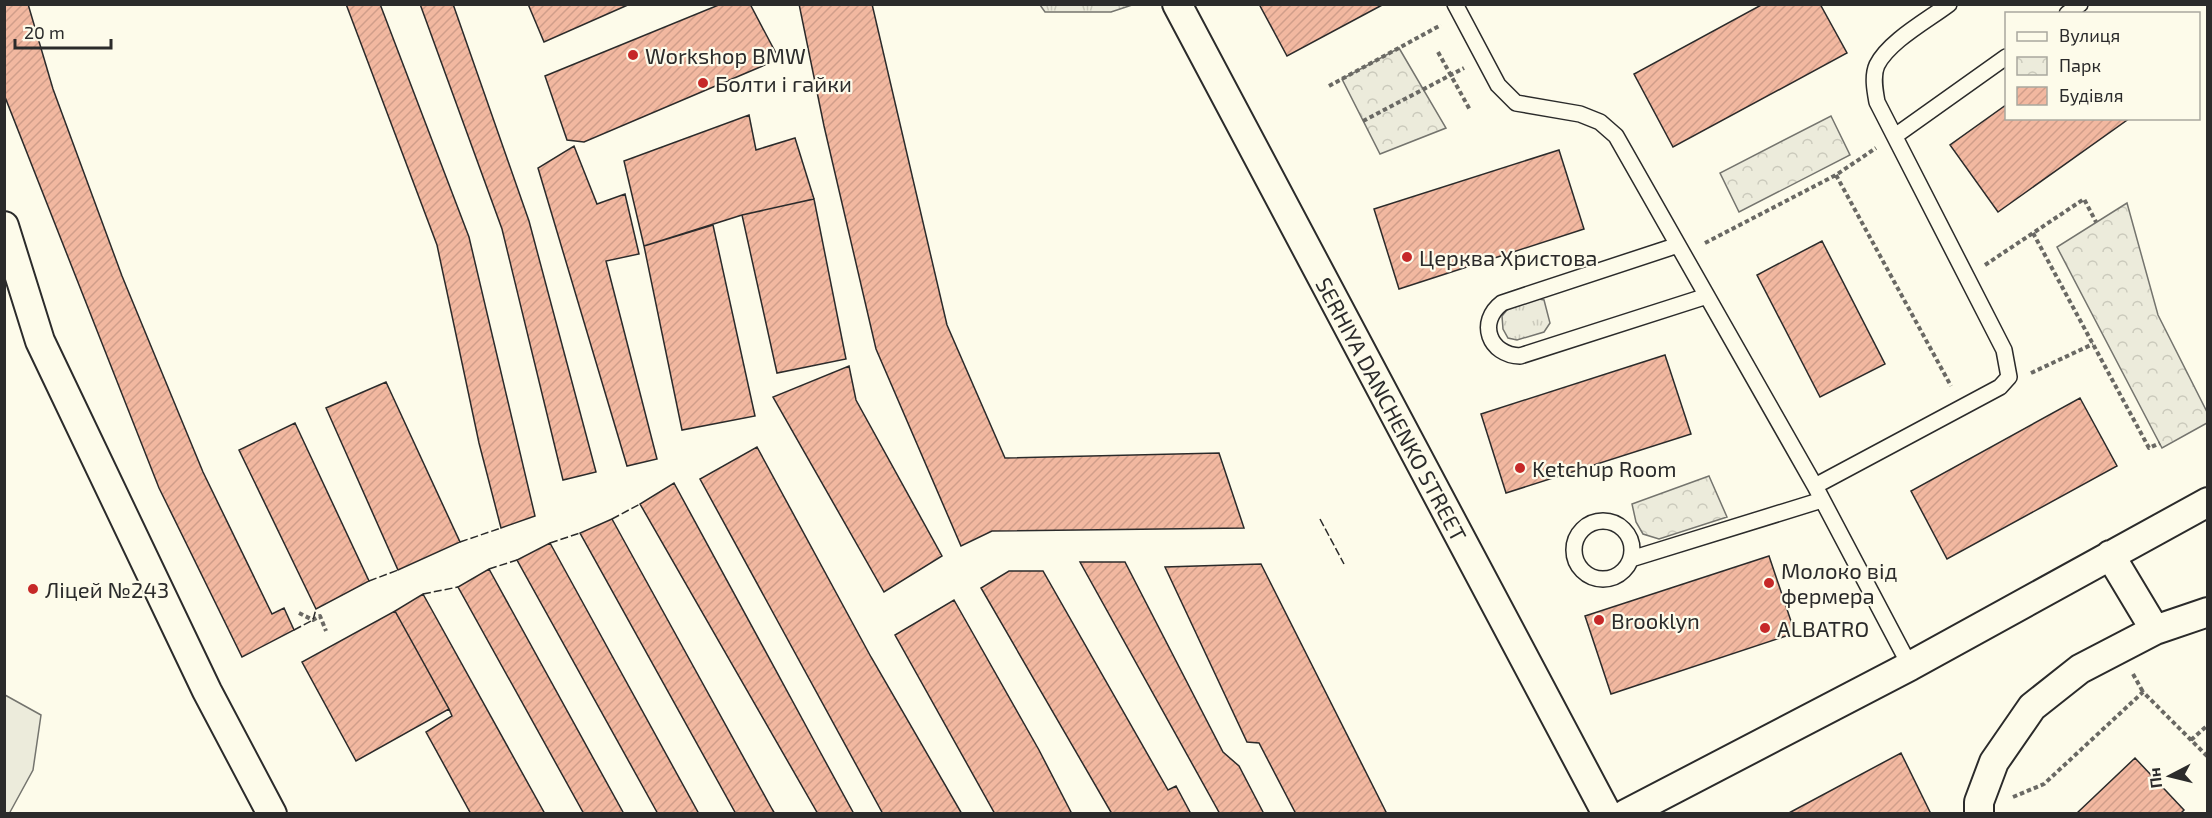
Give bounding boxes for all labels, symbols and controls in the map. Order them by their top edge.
scale bar [15,12,111,50]
legend [2005,12,2200,120]
text: 20 m [24,21,65,43]
text: Вулиця [2059,24,2120,46]
place label: Workshop BMW [645,42,806,68]
marker: Workshop BMW [626,48,640,62]
text: Парк [2059,54,2101,76]
place label: Болти і гайки [715,70,852,96]
marker: Болти і гайки [696,76,710,90]
text: Будівля [2059,84,2123,106]
place label: Церква Христова [1419,244,1598,270]
marker: Церква Христова [1400,250,1414,264]
street label: SERHIYA DANCHENKO STREET [1311,273,1473,546]
place label: Ketchup Room [1532,455,1676,481]
marker: Ketchup Room [1513,461,1527,475]
place label: Молоко від фермера [1781,557,1897,608]
place label: Ліцей №243 [45,576,169,602]
marker: Молоко від фермера [1762,576,1776,590]
marker: Ліцей №243 [26,582,40,596]
place label: Brooklyn [1611,607,1700,633]
marker: Brooklyn [1592,613,1606,627]
place label: ALBATRO [1777,615,1869,641]
marker: ALBATRO [1758,621,1772,635]
north arrow [2140,746,2200,806]
text: Пн [2144,766,2165,789]

